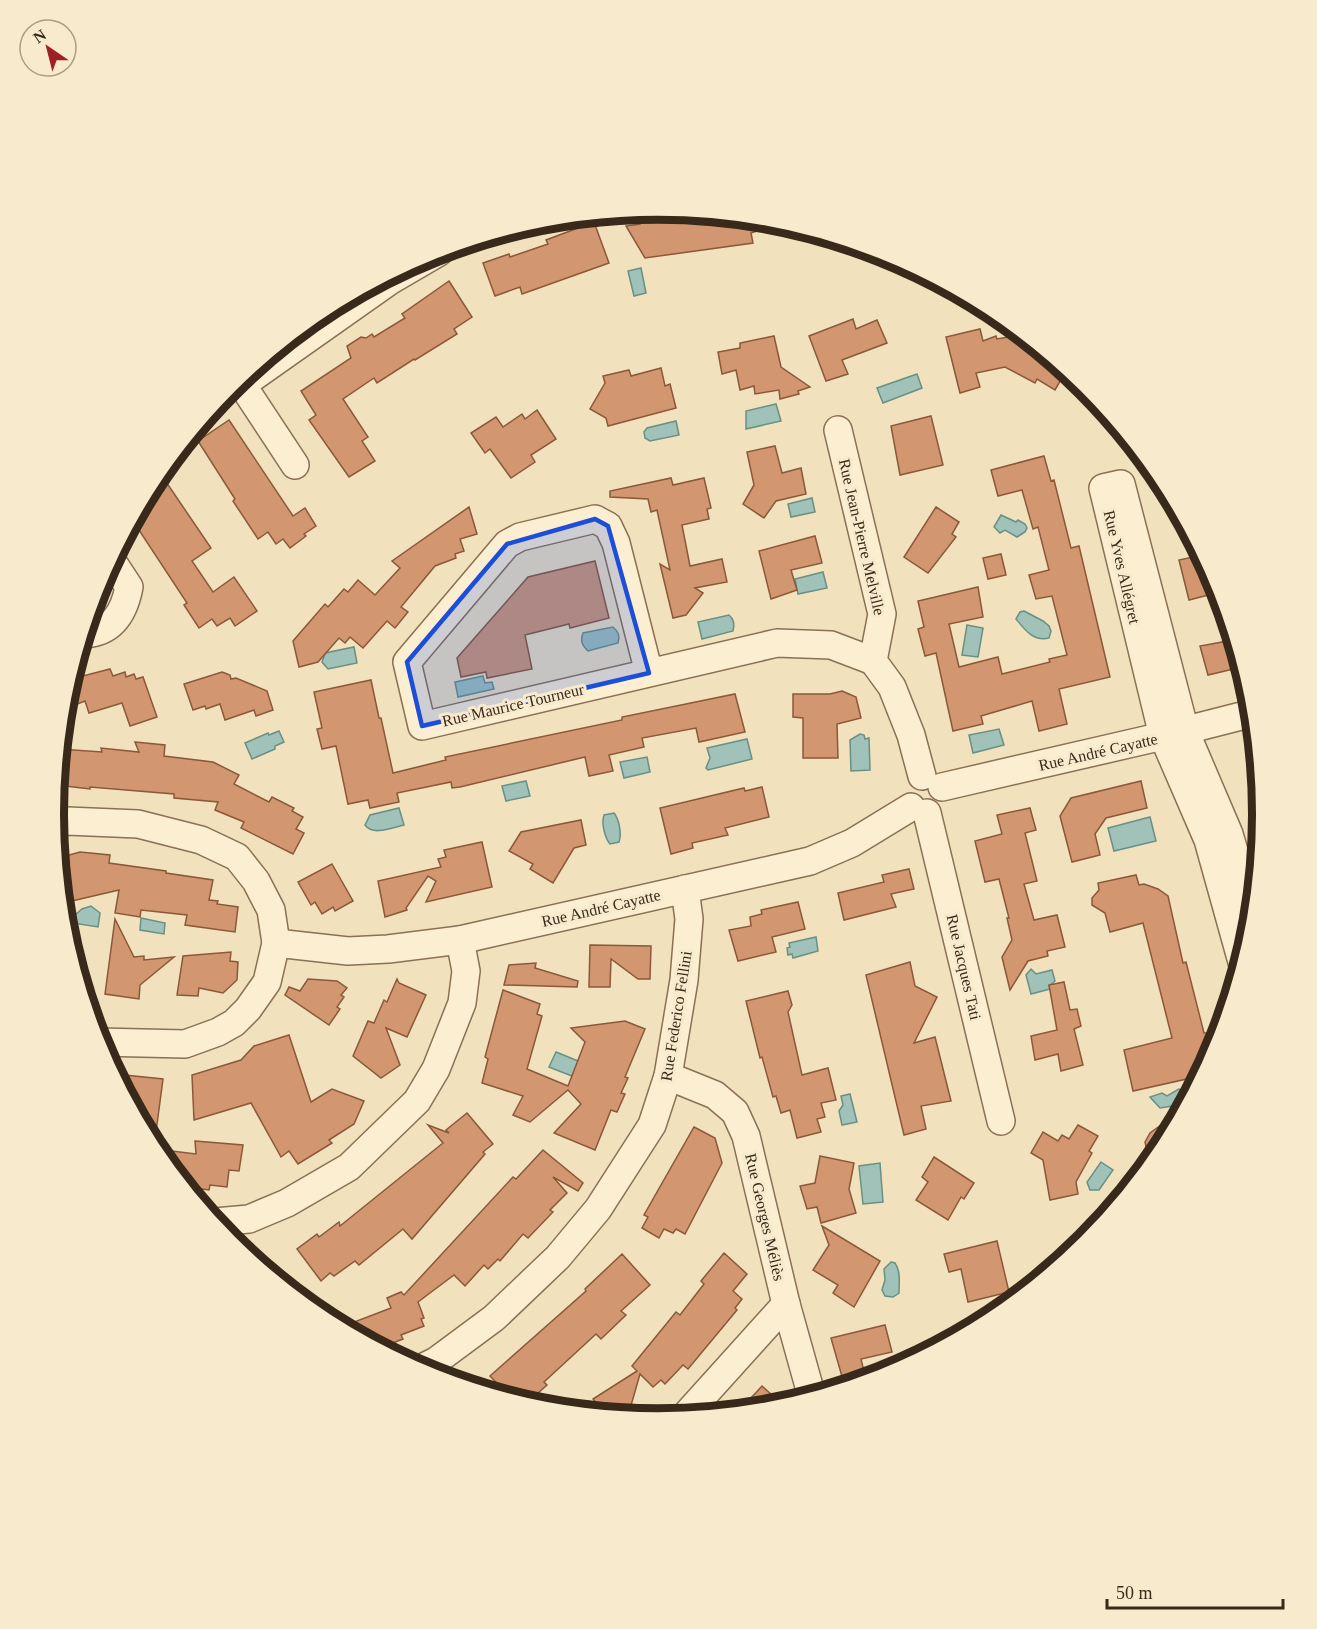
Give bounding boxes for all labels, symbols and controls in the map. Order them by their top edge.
north arrow [18,18,78,78]
text: N [30,26,50,46]
street label: Rue Jean-Pierre Melville [836,457,888,617]
street label: Rue Yves Allégret [1100,509,1143,626]
street label: Rue Maurice Tourneur [440,680,586,730]
street label: Rue André Cayatte [1037,730,1159,775]
street label: Rue André Cayatte [540,886,662,931]
street label: Rue Jacques Tati [943,913,985,1022]
street label: Rue Federico Fellini [657,949,695,1082]
street label: Rue Georges Méliès [741,1152,788,1283]
scale bar [1107,1572,1282,1610]
text: 50 m [1116,1583,1153,1603]

